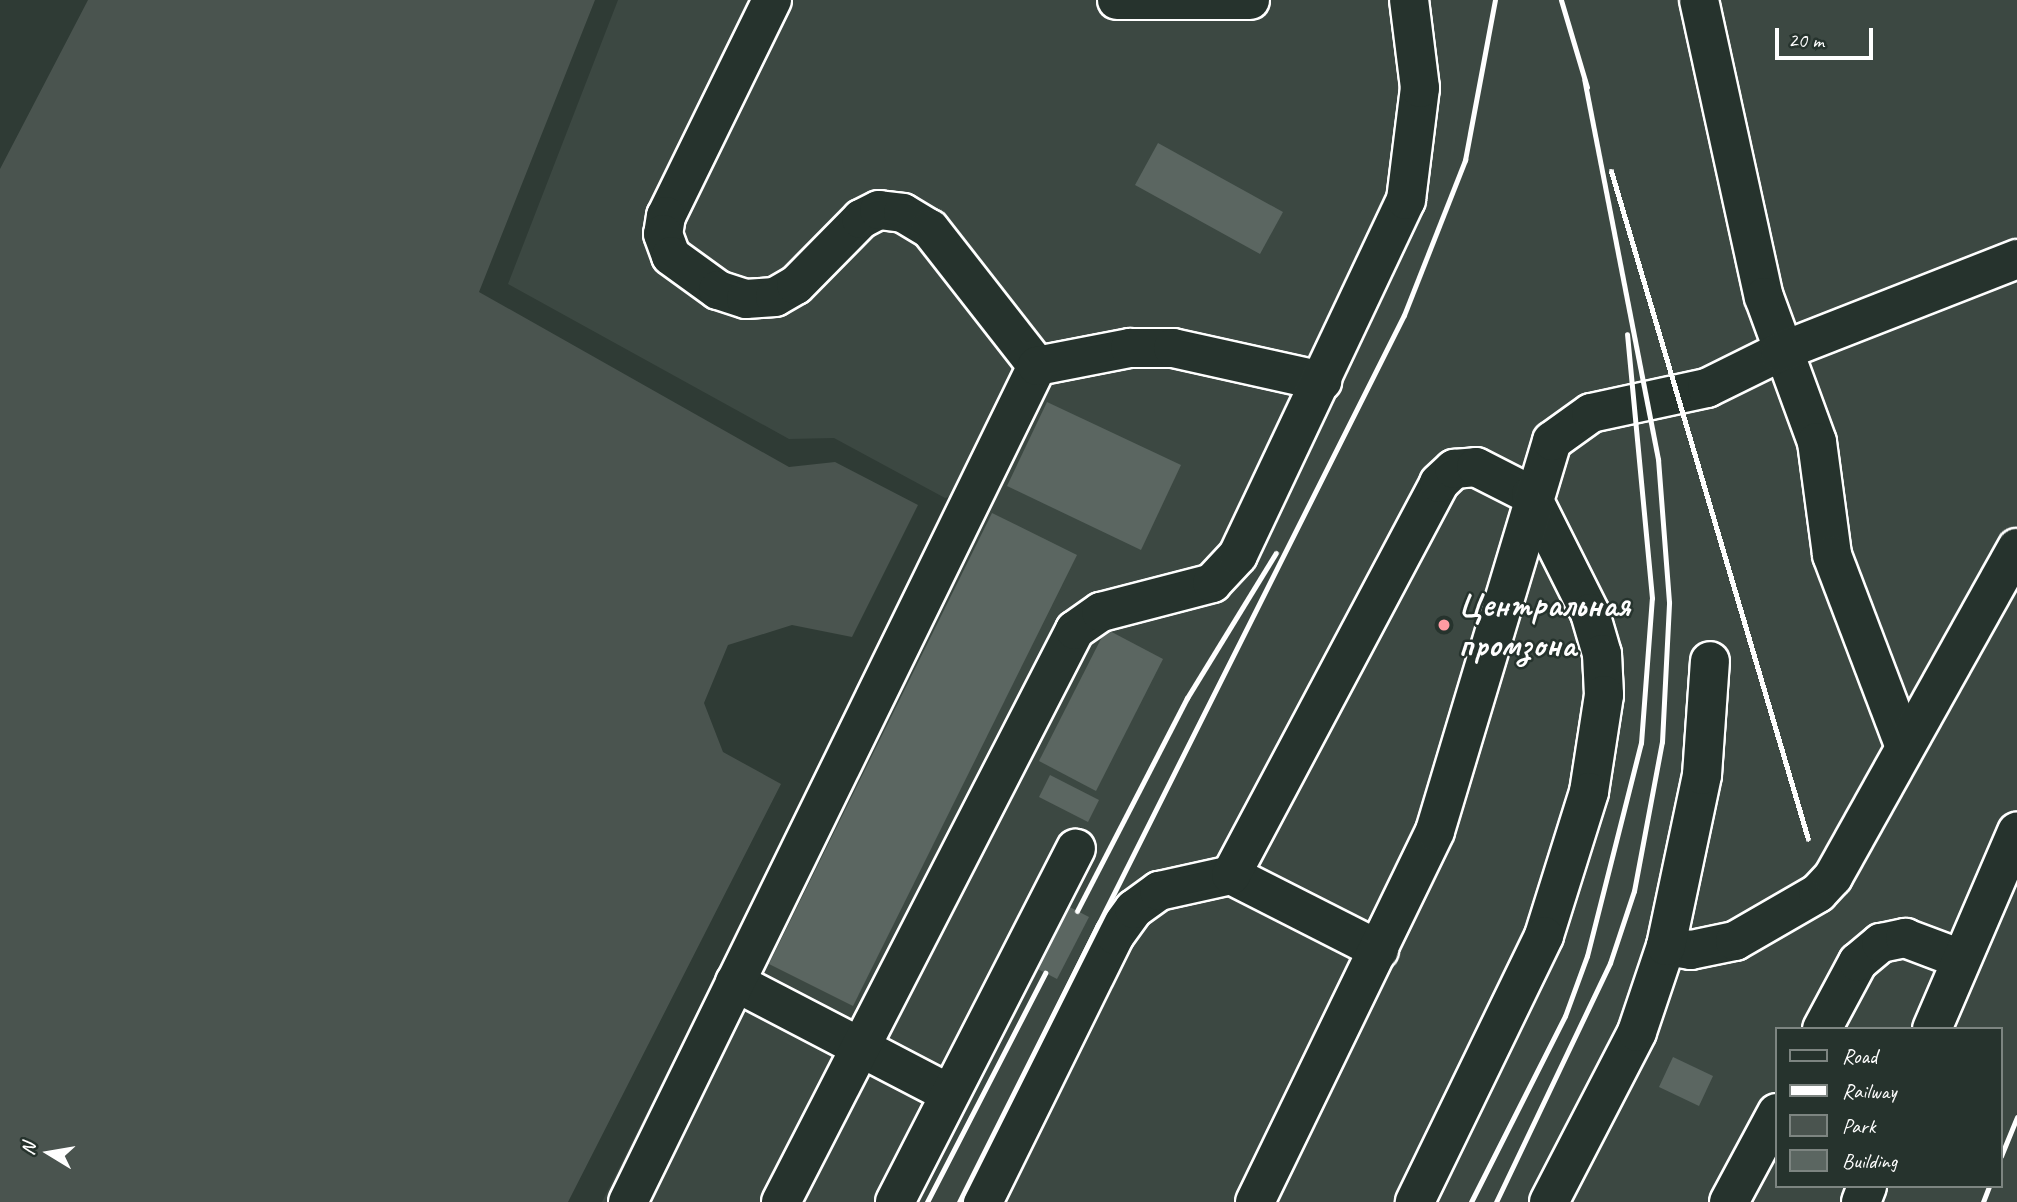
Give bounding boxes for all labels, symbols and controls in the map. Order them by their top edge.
scale bar [1779,14,1877,58]
text: 20 m [1788,27,1824,53]
place label: Центральная промзона [1458,584,1630,666]
marker: Центральная промзона [1436,617,1452,633]
legend [1776,1027,2003,1188]
text: Road [1842,1043,1877,1069]
text: Railway [1842,1078,1896,1104]
text: Park [1842,1113,1875,1139]
north arrow [14,1118,84,1188]
text: N [15,1141,41,1157]
text: Building [1842,1148,1897,1174]

